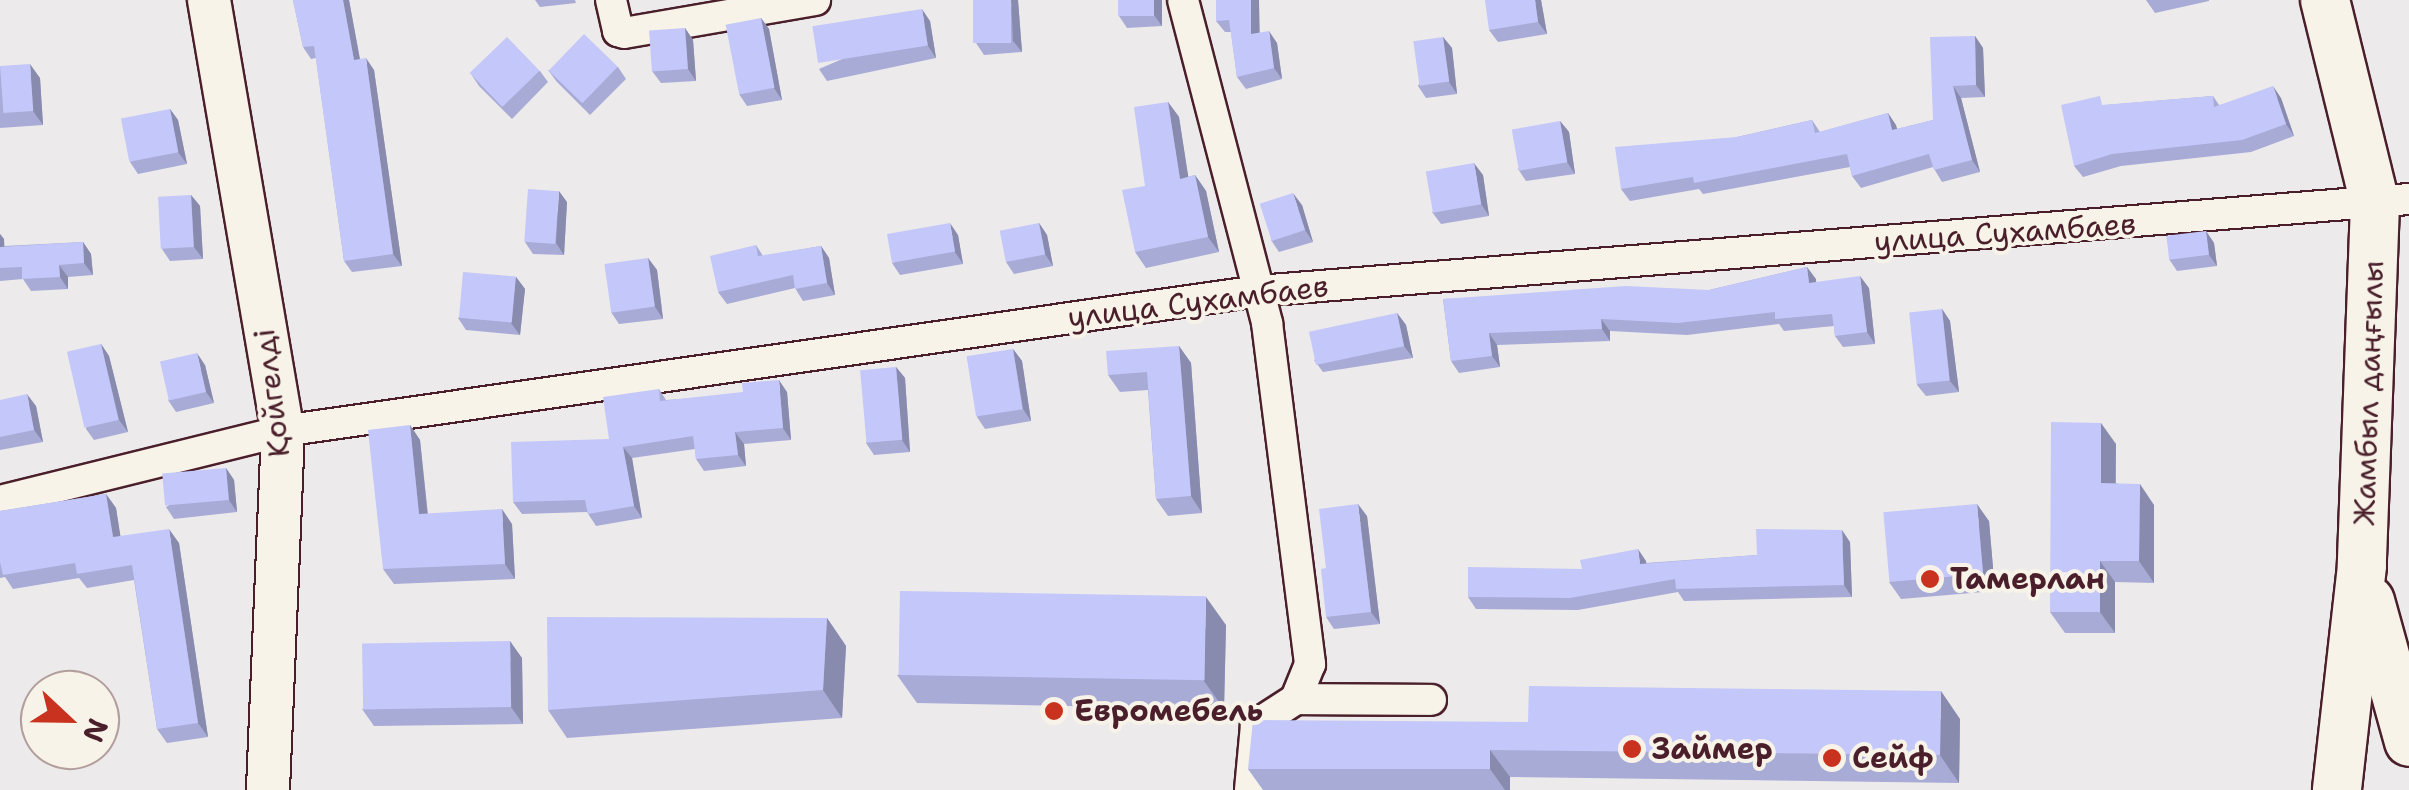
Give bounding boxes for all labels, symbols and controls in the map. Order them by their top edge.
street label: улица Сухамбаев [1873,206,2137,260]
street label: Жамбыл даңғылы [2346,260,2392,526]
street label: улица Сухамбаев [1066,268,1330,336]
street label: Қойгелді [246,327,298,459]
place label: Тамерлан [1950,561,2105,597]
marker: Тамерлан [1919,568,1941,590]
north arrow [20,670,120,770]
place label: Евромебель [1074,693,1263,729]
marker: Евромебель [1043,700,1065,722]
text: N [74,713,118,748]
place label: Займер [1652,731,1773,767]
marker: Займер [1621,738,1643,760]
place label: Сейф [1852,740,1933,776]
marker: Сейф [1821,747,1843,769]

